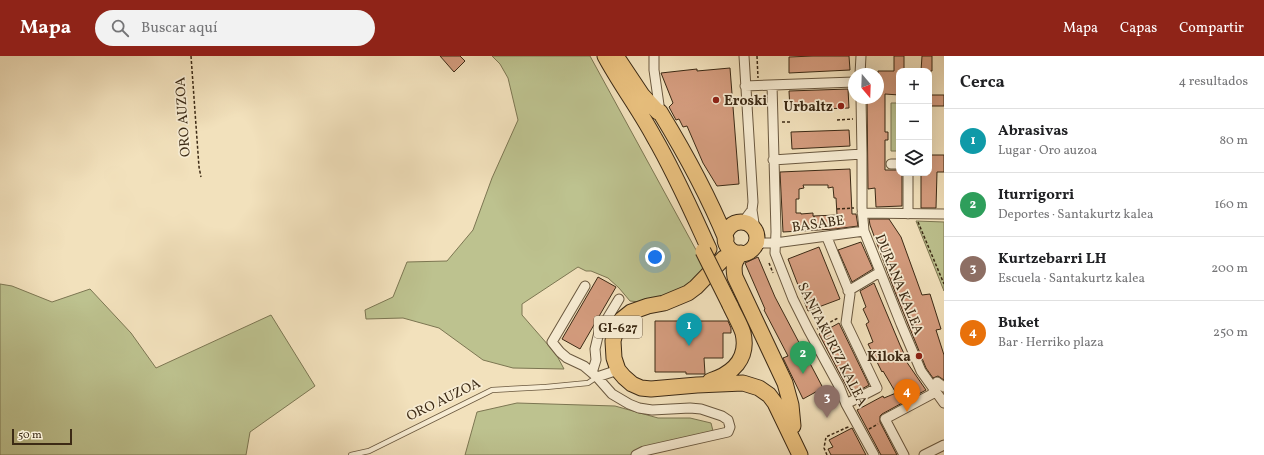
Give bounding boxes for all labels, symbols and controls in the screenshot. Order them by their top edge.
search box [95,10,375,46]
text: Mapa [20,15,71,41]
icon: search [109,17,131,39]
text: Buscar aquí [141,18,217,39]
text: Mapa [1063,19,1098,38]
text: Capas [1120,19,1157,38]
text: Compartir [1179,19,1244,38]
north arrow [848,68,884,104]
map controls [896,68,932,176]
button: + [896,68,932,104]
text: Cerca [960,71,1005,94]
text: 4 resultados [1178,73,1248,91]
street label: ORO AUZOA [171,76,196,158]
place label: Eroski [724,92,767,111]
marker: Eroski [711,95,721,105]
place label: Urbaltz [784,98,833,117]
marker: Urbaltz [836,101,846,111]
button: − [896,104,932,140]
text: Abrasivas [998,121,1068,142]
text: 1 [970,132,976,150]
text: 80 m [1219,132,1248,150]
button: layers [896,140,932,176]
text: Lugar · Oro auzoa [998,142,1097,160]
text: Iturrigorri [998,185,1074,206]
text: 2 [970,196,976,214]
text: 160 m [1214,196,1248,214]
text: Deportes · Santakurtz kalea [998,206,1153,224]
street label: BASABE [791,211,846,238]
street label: DURANA KALEA [870,231,928,338]
your location [645,247,665,267]
text: Kurtzebarri LH [998,249,1107,270]
text: 3 [970,260,976,278]
text: 200 m [1211,260,1248,278]
text: Escuela · Santakurtz kalea [998,270,1145,288]
street label: SANTAKURTZ KALEA [792,279,871,410]
pin: 1 [676,313,702,346]
text: Buket [998,313,1039,334]
road number: GI-627 [594,316,642,338]
text: 4 [969,324,977,342]
text: 250 m [1213,324,1248,342]
text: Bar · Herriko plaza [998,334,1104,352]
pin: 2 [790,341,816,374]
place label: Kiloka [867,348,911,367]
marker: Kiloka [914,351,924,361]
street label: ORO AUZOA [403,374,484,426]
pin: 4 [894,379,920,412]
pin: 3 [814,385,840,418]
scale bar [12,427,72,446]
text: 50 m [18,428,42,443]

